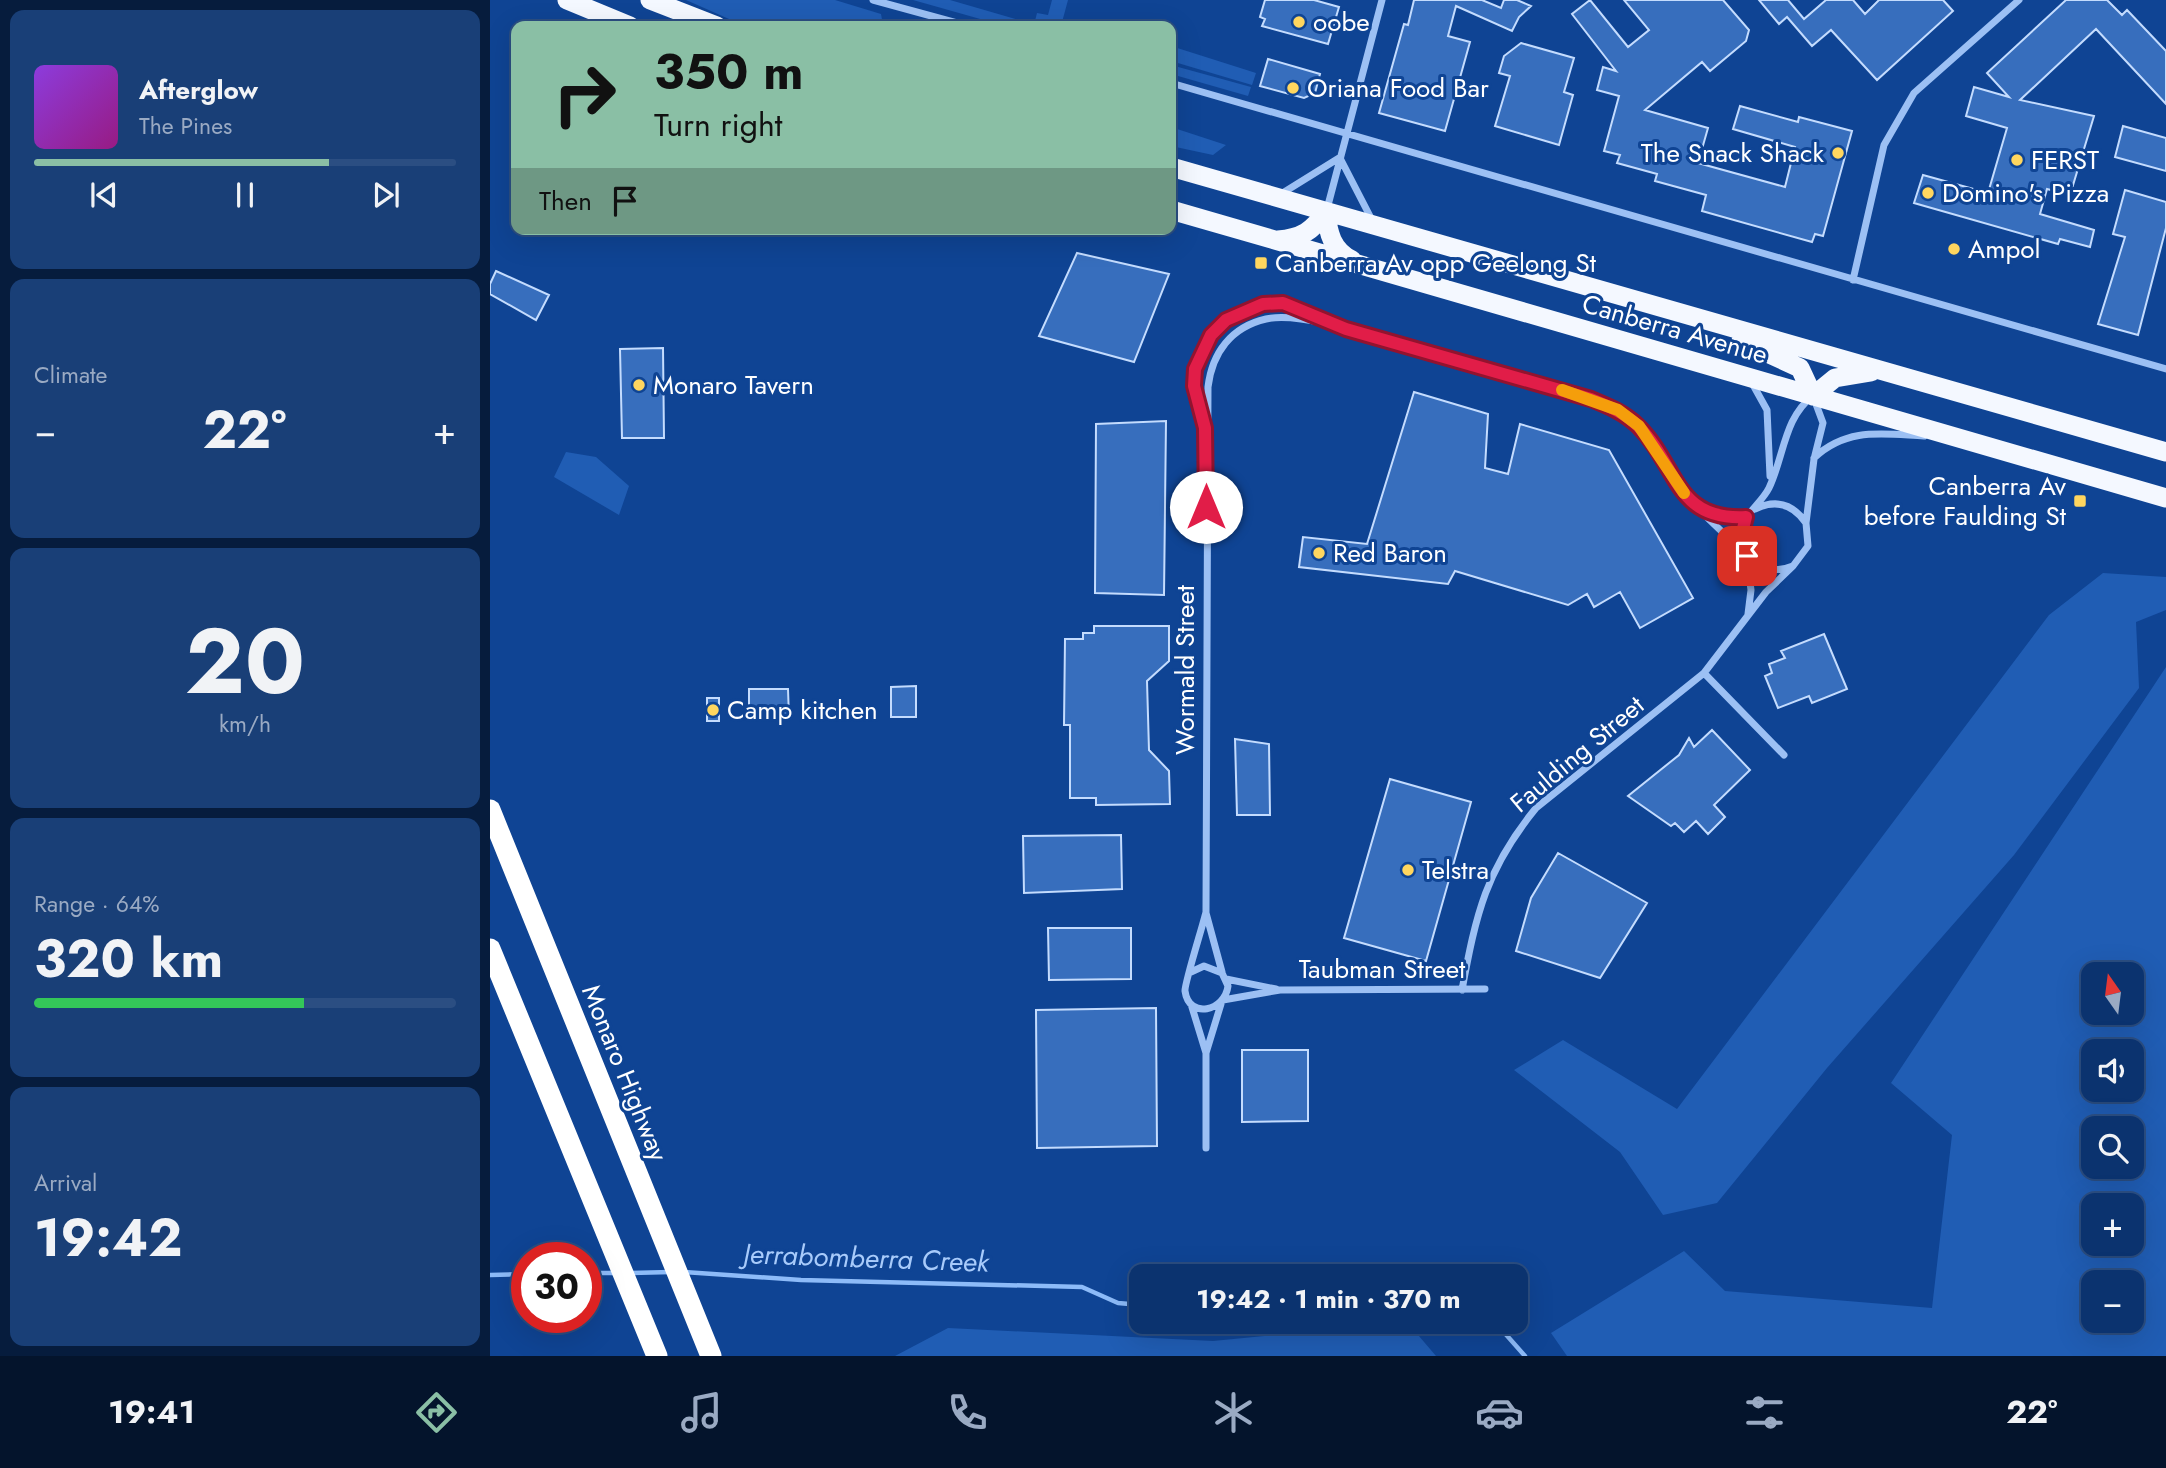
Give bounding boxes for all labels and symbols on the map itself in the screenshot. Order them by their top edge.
place label: oobe [1313,3,1370,41]
marker: oobe [1291,14,1307,30]
place label: Oriana Food Bar [1307,69,1489,107]
marker: Oriana Food Bar [1285,80,1301,96]
place label: The Snack Shack [1641,134,1825,172]
place label: FERST [2031,141,2099,179]
marker: The Snack Shack [1830,145,1846,161]
marker: FERST [2009,152,2025,168]
place label: Domino's Pizza [1942,174,2109,212]
marker: Domino's Pizza [1920,185,1936,201]
place label: Ampol [1968,230,2040,268]
marker: Ampol [1946,241,1962,257]
place label: Canberra Av opp Geelong St [1275,244,1597,282]
marker: Canberra Av opp Geelong St [1253,255,1269,271]
street label: Canberra Avenue [1578,284,1772,374]
place label: Monaro Tavern [653,366,814,404]
marker: Monaro Tavern [631,377,647,393]
place label: Canberra Av before Faulding St [1864,467,2067,535]
position arrow [1169,470,1243,544]
marker: Canberra Av before Faulding St [2072,493,2088,509]
pin [1717,526,1777,586]
place label: Red Baron [1333,534,1447,572]
marker: Red Baron [1311,545,1327,561]
street label: Wormald Street [1166,584,1204,755]
street label: Faulding Street [1502,686,1653,821]
place label: Camp kitchen [727,691,878,729]
marker: Camp kitchen [705,702,721,718]
place label: Telstra [1422,851,1489,889]
marker: Telstra [1400,862,1416,878]
street label: Taubman Street [1299,950,1466,988]
north arrow [2081,962,2144,1026]
street label: Monaro Highway [572,979,678,1167]
water label: Jerrabomberra Creek [738,1233,991,1283]
speed limit sign: 30 [511,1242,602,1333]

